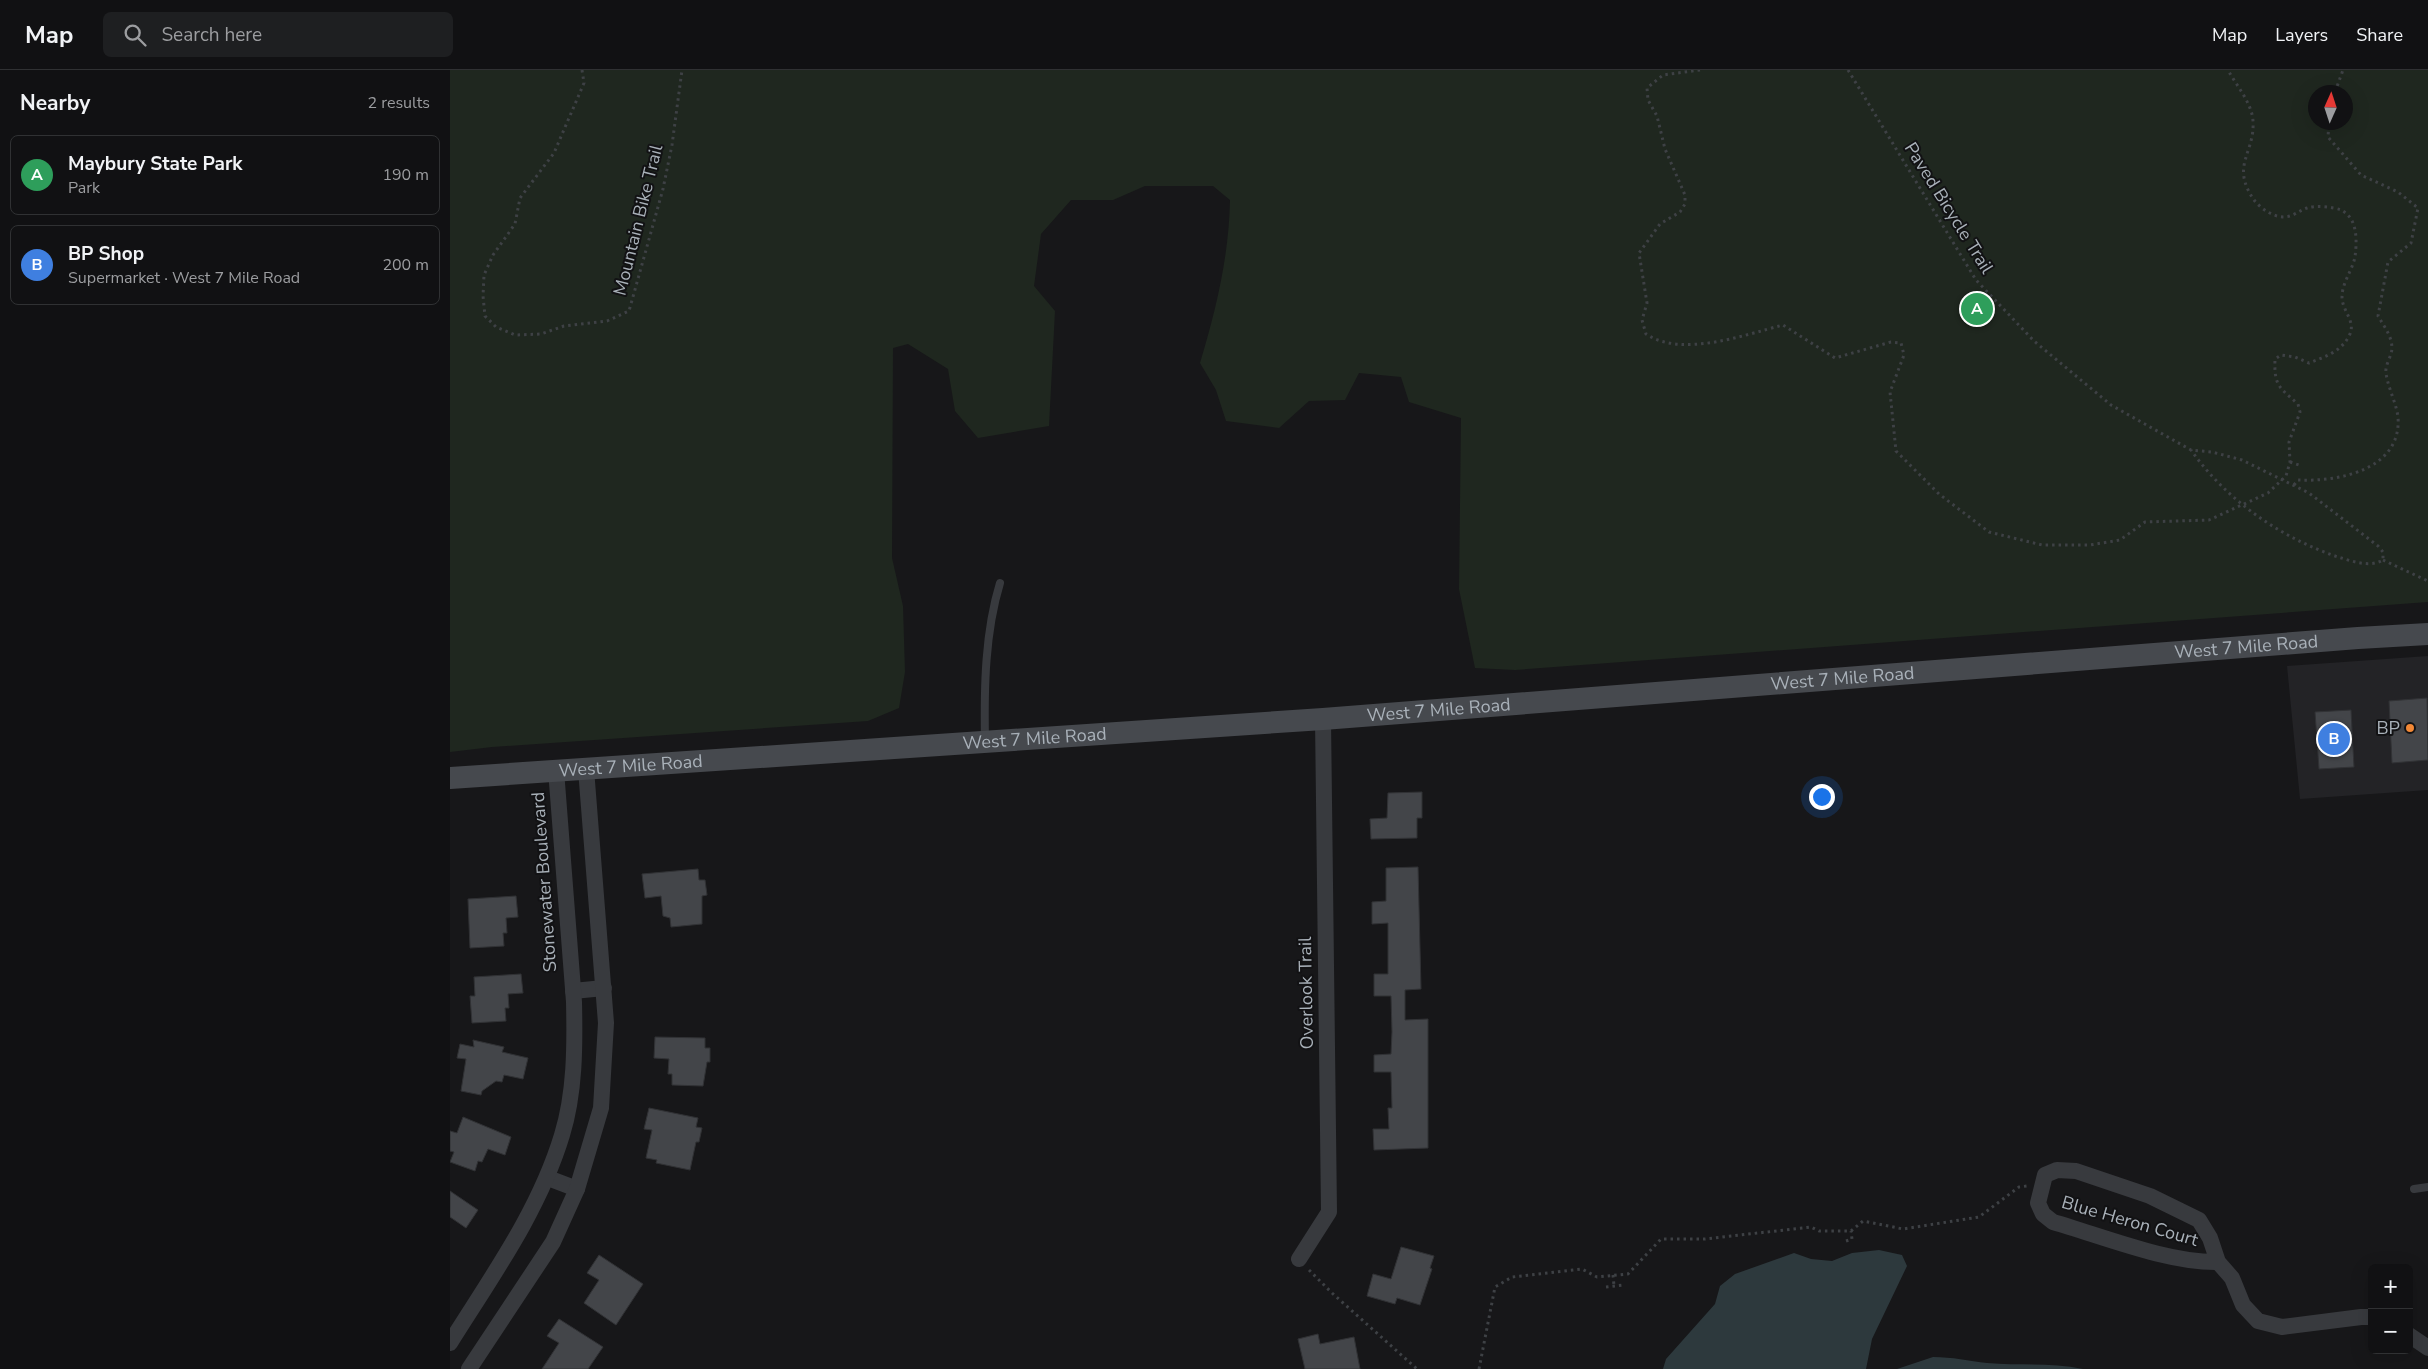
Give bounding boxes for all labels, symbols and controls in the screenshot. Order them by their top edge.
search box [103,12,453,57]
text: Map [25,19,73,51]
icon: search [121,21,149,49]
text: Search here [161,22,262,48]
text: Map [2212,23,2247,47]
text: Layers [2275,23,2328,47]
text: Share [2356,23,2403,47]
north arrow [2308,85,2353,130]
text: Nearby [20,89,90,117]
text: 2 results [368,92,430,114]
street label: Paved Bicycle Trail [1899,138,1999,279]
street label: Mountain Bike Trail [608,141,669,298]
text: Maybury State Park [68,151,243,177]
text: A [31,164,43,186]
text: 190 m [382,164,429,186]
text: Park [68,177,100,199]
text: BP Shop [68,241,144,267]
text: B [31,254,43,276]
text: 200 m [382,254,429,276]
text: Supermarket · West 7 Mile Road [68,267,300,289]
pin: A [1961,290,1993,328]
street label: West 7 Mile Road [2173,629,2319,664]
street label: West 7 Mile Road [1770,661,1915,696]
street label: West 7 Mile Road [1366,692,1512,728]
place label: BP [2376,716,2400,740]
pin: B [2318,720,2350,758]
street label: West 7 Mile Road [962,722,1107,755]
marker: BP [2404,722,2416,734]
street label: West 7 Mile Road [558,749,703,783]
your location [1809,784,1835,810]
street label: Stonewater Boulevard [526,791,562,973]
street label: Overlook Trail [1293,936,1319,1050]
street label: Blue Heron Court [2059,1190,2202,1252]
map controls [2368,1264,2413,1354]
button: + [2368,1264,2413,1309]
button: − [2368,1309,2413,1354]

